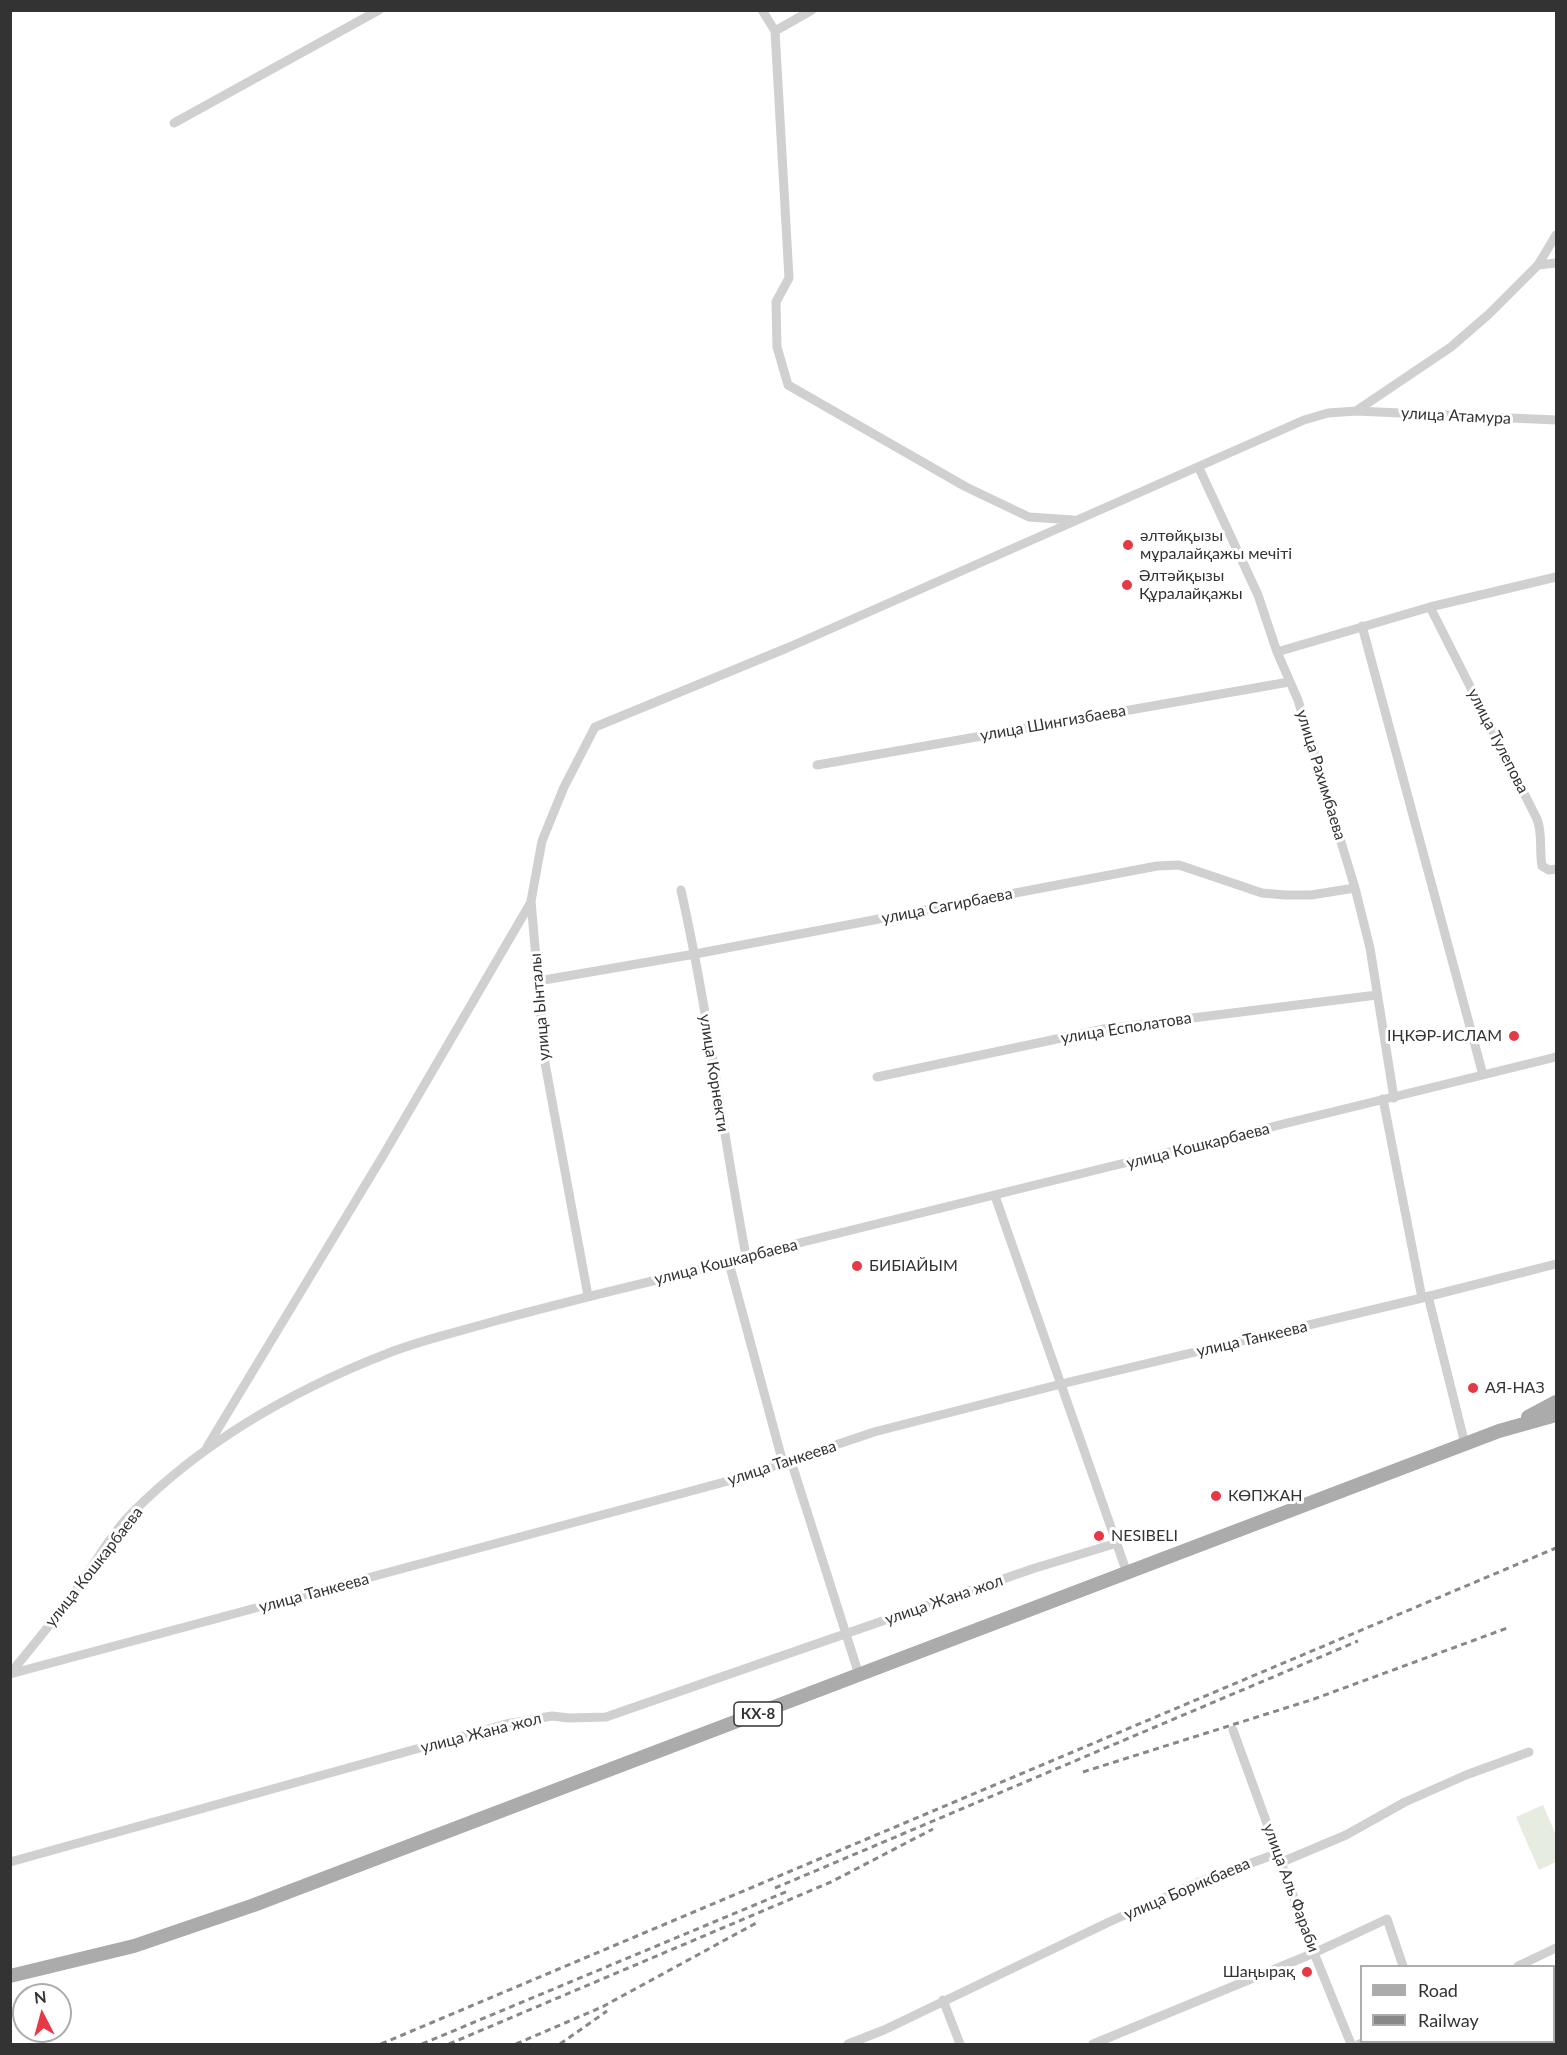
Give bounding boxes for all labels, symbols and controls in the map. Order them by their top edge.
street label: улица Атамура [1401,404,1511,428]
place label: әлтөйқызы мұралайқажы мечіті [1140,526,1292,564]
marker: әлтөйқызы мұралайқажы мечіті [1121,538,1135,552]
place label: Әлтәйқызы Құралайқажы [1139,566,1243,604]
marker: Әлтәйқызы Құралайқажы [1120,578,1134,592]
street label: улица Тулепова [1463,685,1533,797]
street label: улица Шингизбаева [979,701,1127,745]
street label: улица Рахимбаева [1292,708,1350,842]
street label: улица Сагирбаева [880,884,1014,928]
street label: улица Ынталы [526,952,554,1062]
street label: улица Есполатова [1059,1008,1193,1048]
street label: улица Корнекти [695,1013,733,1133]
place label: ІҢКӘР-ИСЛАМ [1387,1026,1502,1046]
marker: ІҢКӘР-ИСЛАМ [1507,1029,1521,1043]
street label: улица Кошкарбаева [1124,1119,1272,1173]
street label: улица Кошкарбаева [652,1235,800,1289]
place label: БИБІАЙЫМ [869,1256,958,1276]
marker: БИБІАЙЫМ [850,1259,864,1273]
street label: улица Танкеева [1195,1317,1309,1361]
place label: АЯ-НАЗ [1485,1378,1545,1398]
marker: АЯ-НАЗ [1466,1381,1480,1395]
street label: улица Танкеева [725,1436,839,1490]
place label: КӨПЖАН [1228,1486,1302,1506]
marker: КӨПЖАН [1209,1489,1223,1503]
street label: улица Кошкарбаева [41,1503,147,1631]
place label: NESIBELI [1111,1526,1178,1546]
marker: NESIBELI [1092,1529,1106,1543]
street label: улица Танкеева [257,1569,371,1617]
street label: улица Жана жол [882,1571,1006,1629]
road number: КХ-8 [734,1702,782,1726]
street label: улица Жана жол [419,1709,543,1757]
street label: улица Аль Фараби [1259,1821,1323,1955]
street label: улица Борикбаева [1121,1854,1253,1924]
place label: Шаңырақ [1223,1962,1295,1982]
marker: Шаңырақ [1300,1965,1314,1979]
legend [1360,1965,1555,2043]
text: Road [1418,1979,1458,2001]
north arrow [12,1983,72,2043]
text: N [33,1986,47,2007]
text: Railway [1418,2009,1479,2031]

